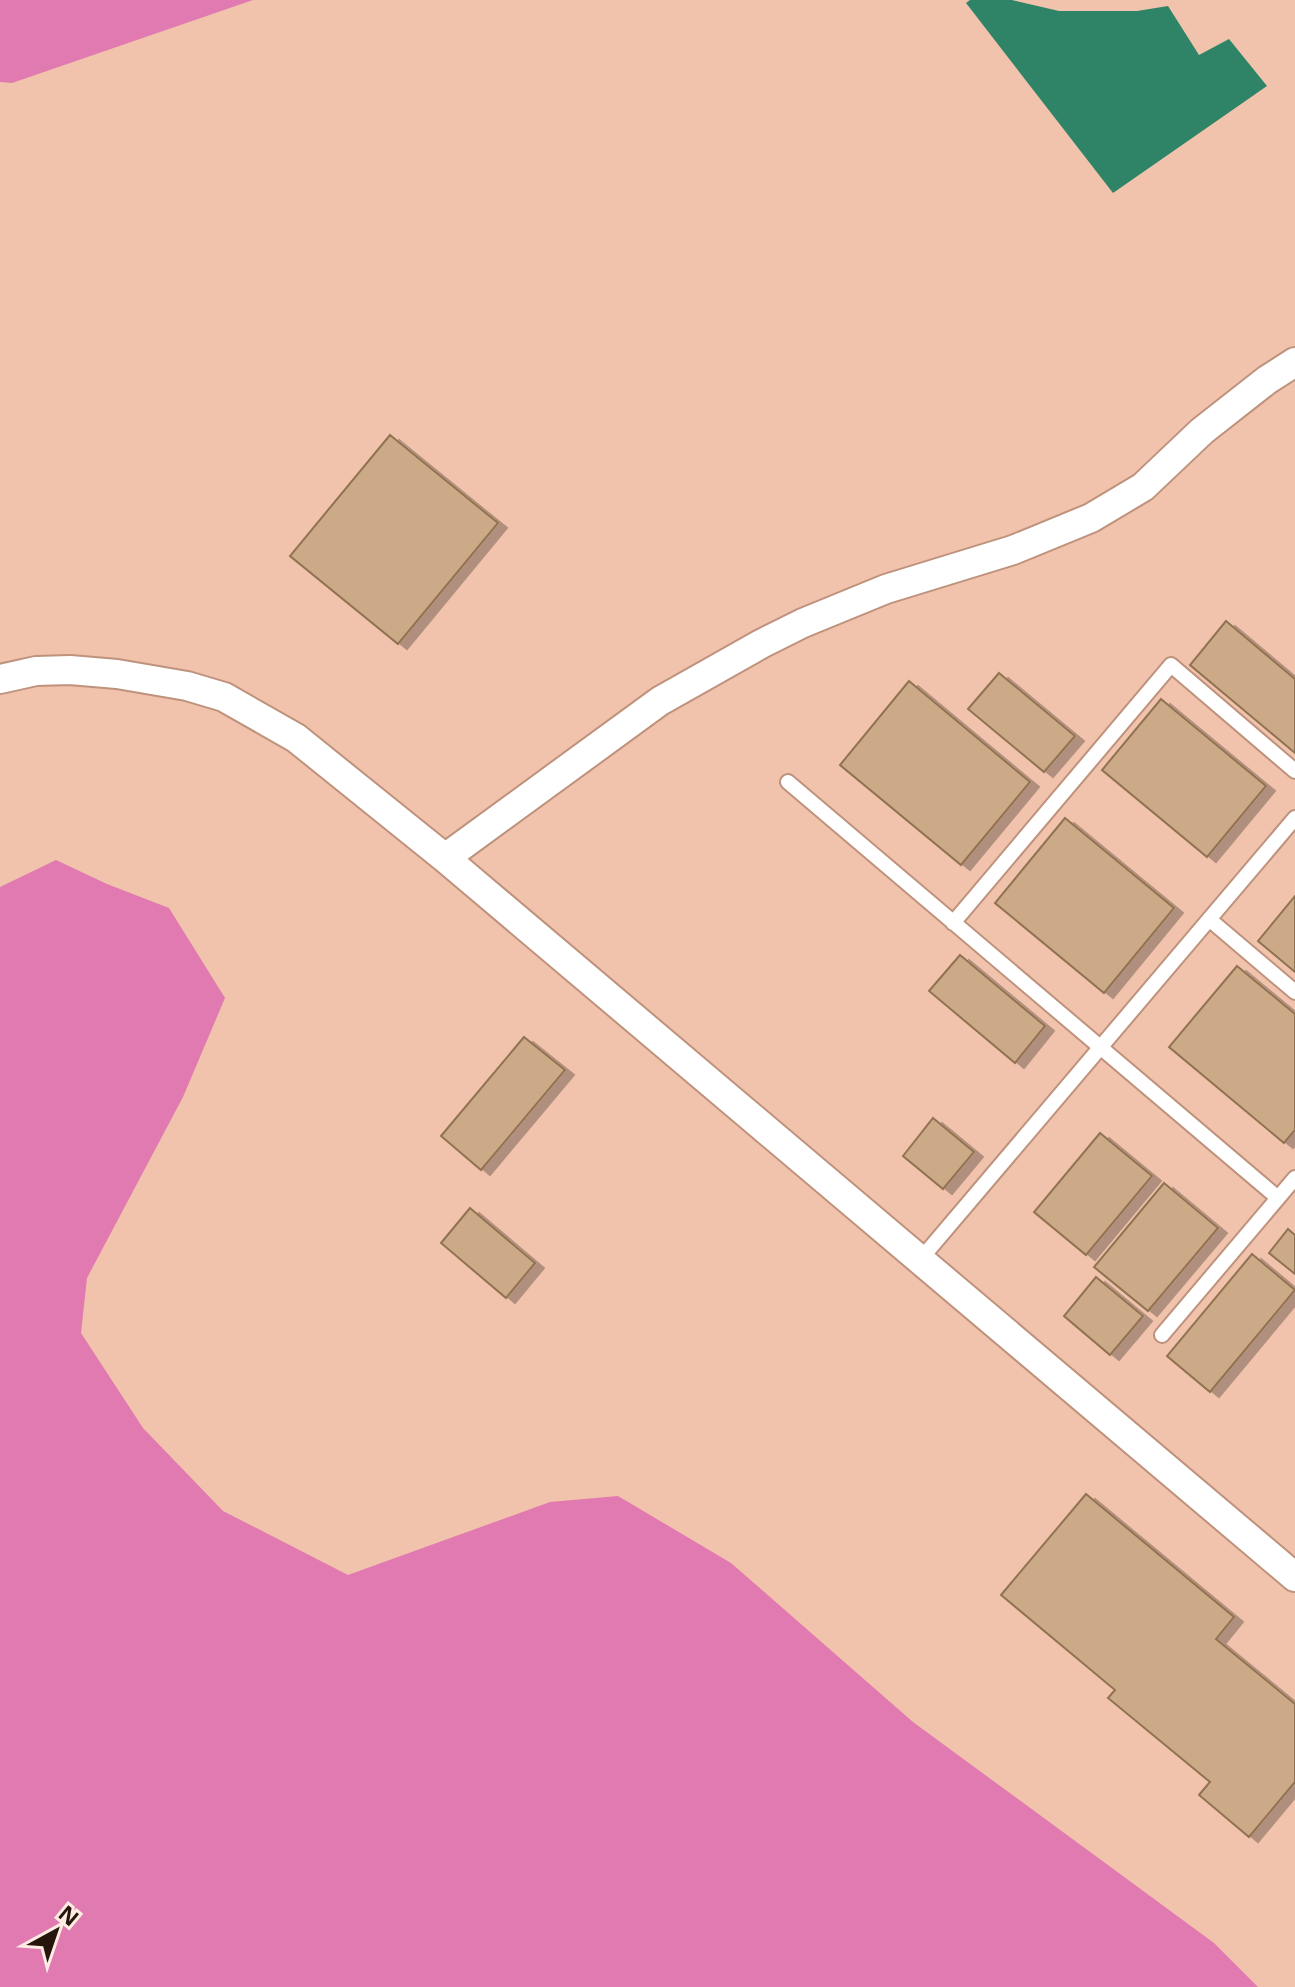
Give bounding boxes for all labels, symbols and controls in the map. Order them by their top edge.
north arrow [16,1891,96,1971]
text: N [53,1898,86,1932]

